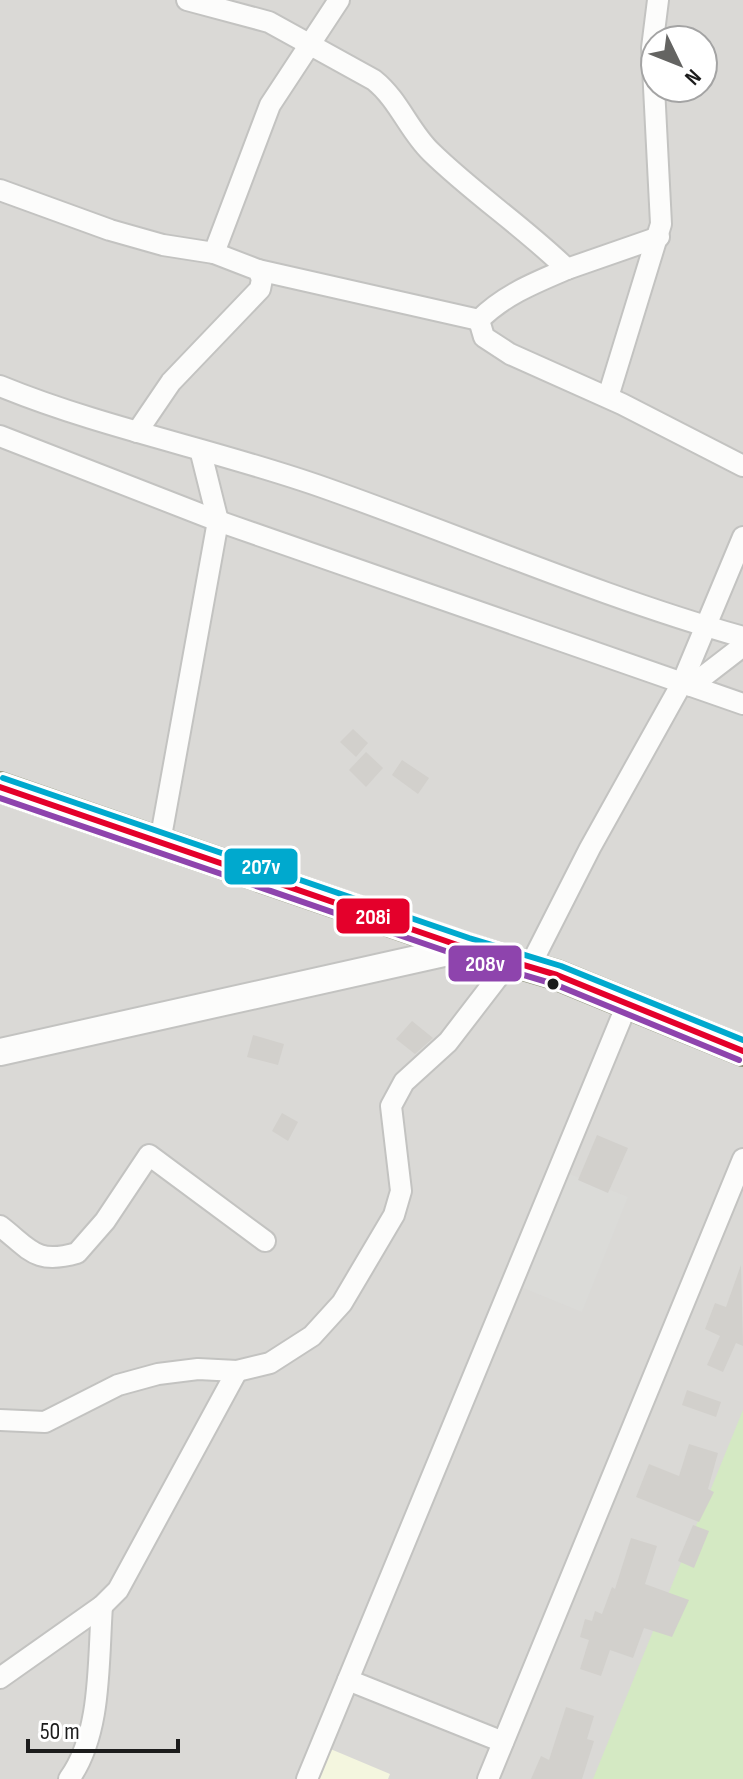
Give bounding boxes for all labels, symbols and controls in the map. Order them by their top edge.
north arrow [639,24,719,104]
text: N [679,63,706,90]
line badge: 207v [223,847,299,886]
text: 207v [242,854,280,881]
line badge: 208i [335,897,411,935]
text: 208i [356,904,390,931]
line badge: 208v [447,944,523,983]
text: 208v [465,951,505,978]
unlabelled marker [545,976,561,992]
scale bar [28,1703,178,1753]
text: 50 m [40,1717,80,1746]

